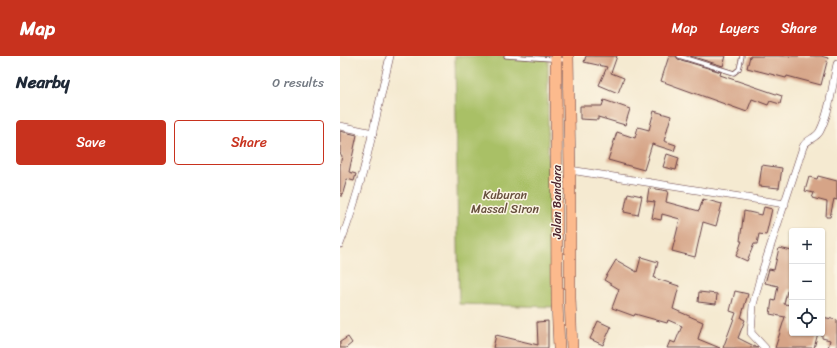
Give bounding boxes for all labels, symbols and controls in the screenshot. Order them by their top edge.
text: Map [20,12,55,45]
text: Map [672,16,697,41]
text: Layers [719,16,759,41]
text: Share [781,16,817,41]
text: Nearby [16,67,70,97]
text: 0 results [272,71,324,94]
button: Save [16,120,166,165]
button: Share [174,120,324,165]
street label: Jalan Bandara [546,164,568,240]
park label: Kuburan Massal Siron [471,184,539,220]
map controls [789,228,825,336]
button: + [789,228,825,264]
button: − [789,264,825,300]
button: locate [789,300,825,336]

